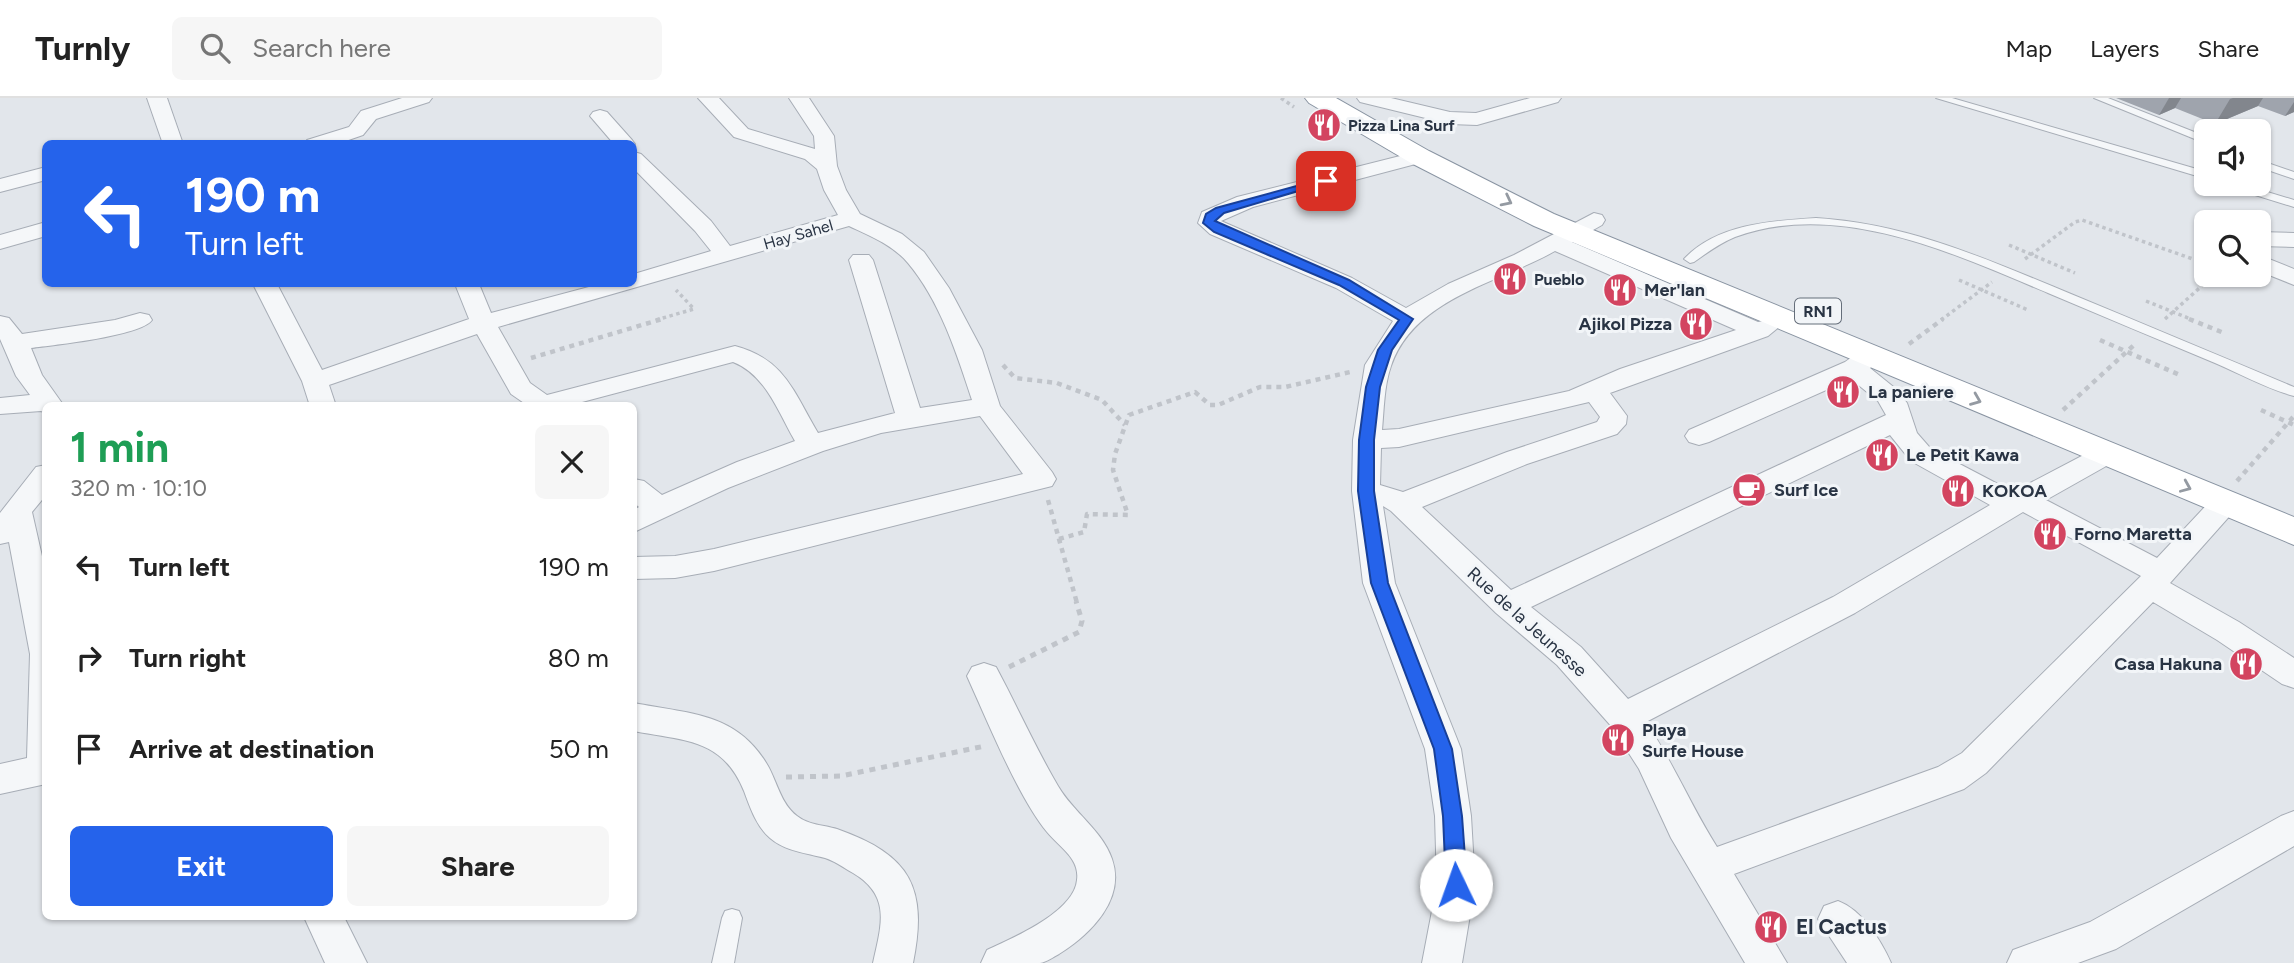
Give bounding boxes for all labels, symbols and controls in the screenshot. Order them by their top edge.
search box [172,17,662,80]
text: Turnly [35,29,130,68]
icon: search [196,29,234,67]
text: Search here [252,32,391,64]
text: Map [2005,34,2052,63]
text: Layers [2090,34,2159,63]
text: Share [2197,34,2259,63]
restaurant icon: Pizza Lina Surf [1305,106,1343,144]
place label: Pizza Lina Surf [1348,116,1456,135]
map controls [2194,119,2271,287]
button: sound [2194,119,2271,196]
pin [1296,151,1356,211]
icon: arrive [1307,162,1345,200]
text: 190 m [185,165,320,224]
icon: left [70,168,161,259]
one-way arrow [1500,193,1512,207]
button: search [2194,210,2271,287]
street label: Hay Sahel [761,215,835,253]
text: Turn left [185,225,304,263]
restaurant icon: Pueblo [1491,260,1529,298]
place label: Pueblo [1534,270,1584,289]
restaurant icon: Mer'lan [1601,271,1639,309]
place label: Mer'lan [1644,279,1705,301]
road number: RN1 [1795,298,1841,324]
restaurant icon: Ajikol Pizza [1677,305,1715,343]
place label: Ajikol Pizza [1578,313,1672,335]
restaurant icon: La paniere [1824,373,1862,411]
place label: La paniere [1868,381,1954,403]
one-way arrow [1970,392,1982,406]
text: 1 min [70,422,169,473]
button: close [535,425,609,499]
restaurant icon: Le Petit Kawa [1863,436,1901,474]
place label: Le Petit Kawa [1906,444,2019,466]
cafe icon: Surf Ice [1730,471,1768,509]
restaurant icon: KOKOA [1939,472,1977,510]
text: 320 m · 10:10 [70,474,207,502]
place label: Surf Ice [1774,479,1838,501]
one-way arrow [2179,479,2192,493]
place label: KOKOA [1982,480,2047,502]
restaurant icon: Forno Maretta [2031,515,2069,553]
place label: Forno Maretta [2074,523,2192,545]
icon: left [70,548,108,586]
text: Turn left [129,551,230,583]
text: 190 m [538,551,609,583]
street label: Rue de la Jeunesse [1463,562,1592,682]
icon: right [70,639,108,677]
text: Turn right [129,642,246,674]
text: 80 m [548,642,609,674]
restaurant icon: Casa Hakuna [2227,645,2265,683]
place label: Casa Hakuna [2114,653,2222,675]
place label: Playa Surfe House [1642,719,1744,762]
restaurant icon: Playa Surfe House [1599,721,1637,759]
icon: arrive [70,730,108,768]
text: Arrive at destination [129,733,374,765]
text: 50 m [549,733,609,765]
button: Exit [70,826,333,906]
button: Share [347,826,609,906]
position arrow [1419,848,1493,922]
restaurant icon: El Cactus [1752,908,1790,946]
place label: El Cactus [1796,914,1887,939]

